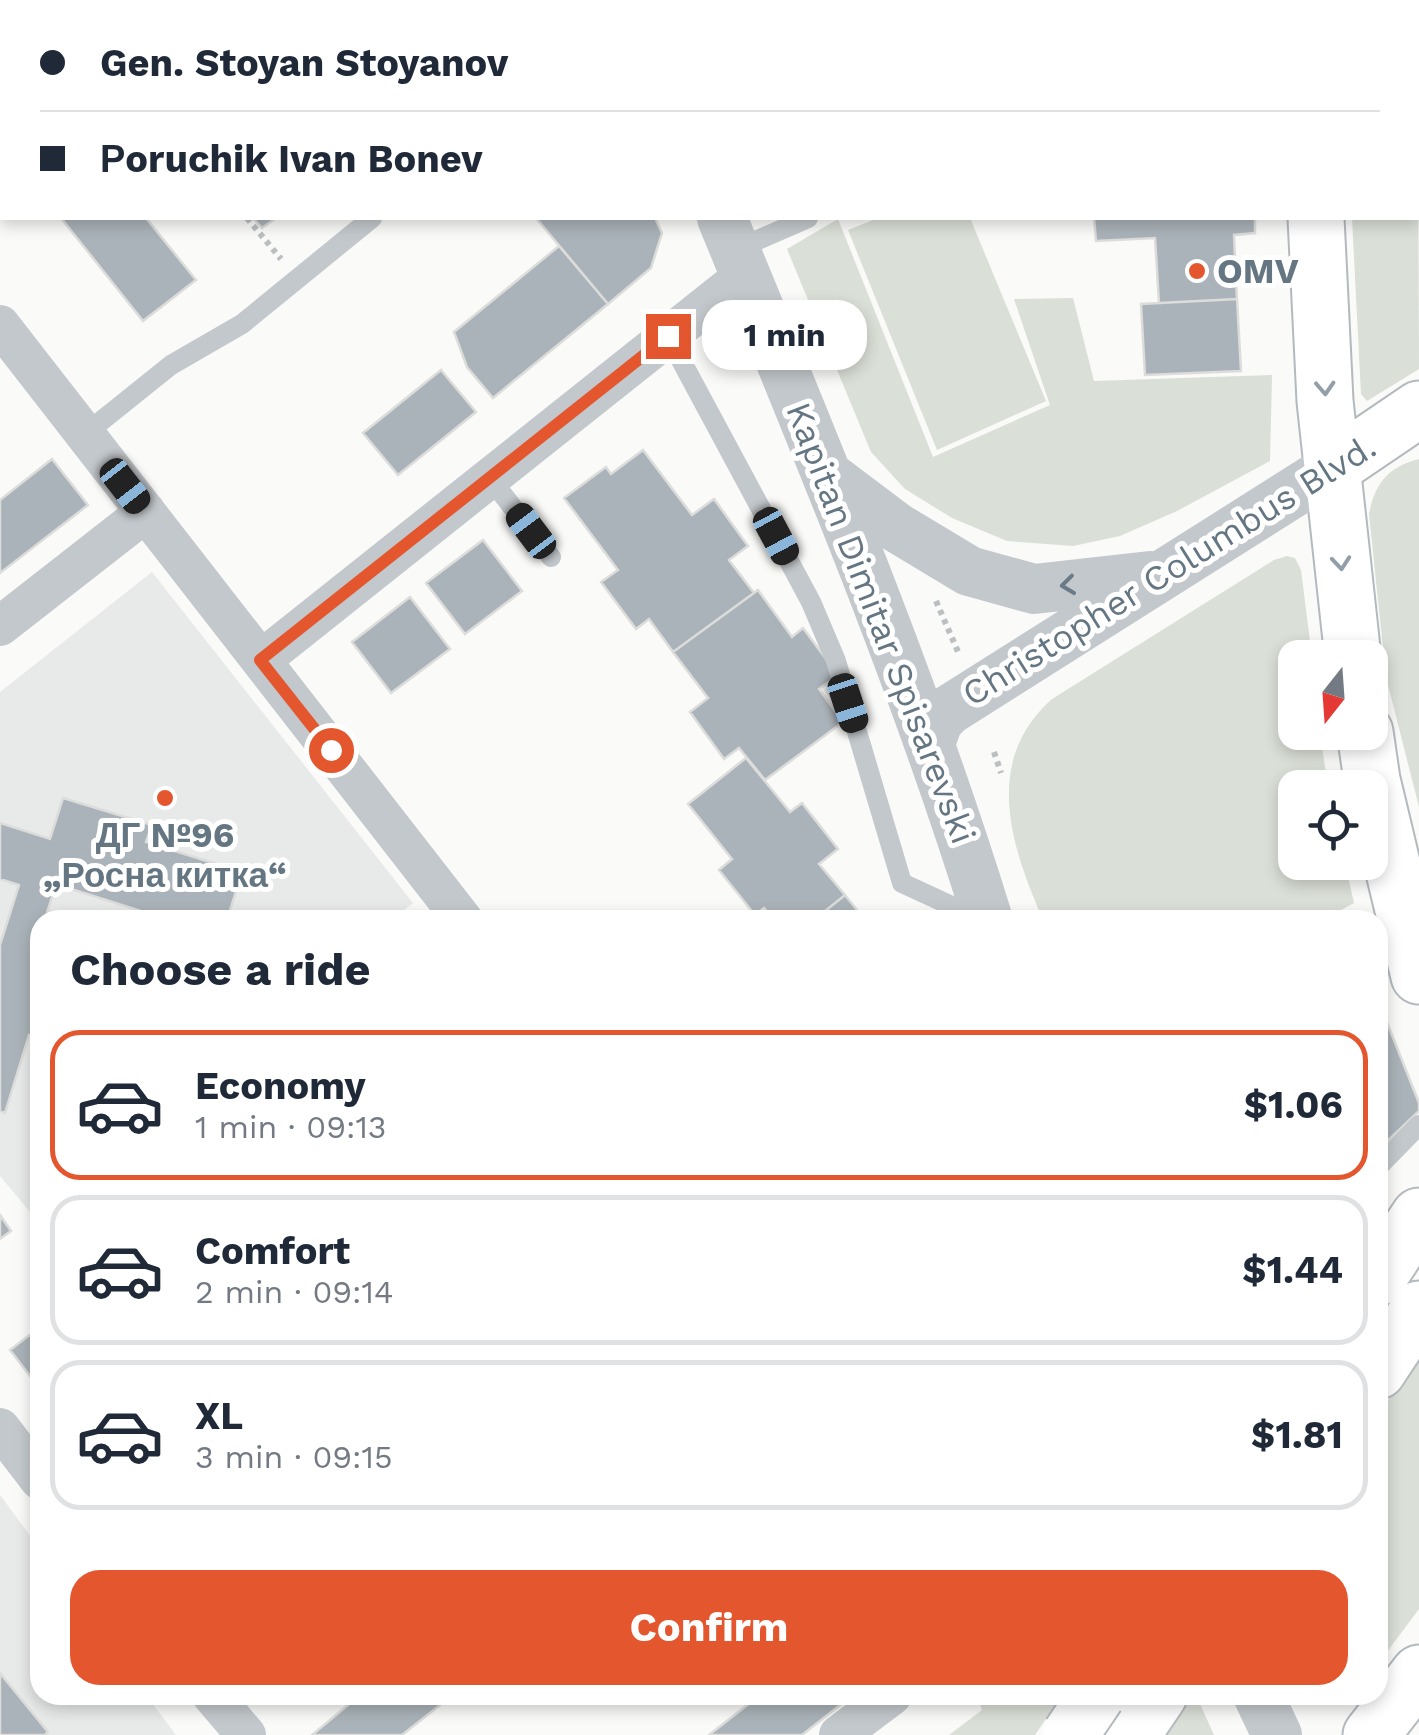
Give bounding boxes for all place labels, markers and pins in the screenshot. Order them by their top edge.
place label: OMV [1217,250,1299,292]
marker: OMV [1186,260,1208,282]
marker: ДГ №96 „Росна китка“ [154,787,176,809]
place label: ДГ №96 „Росна китка“ [43,814,287,896]

